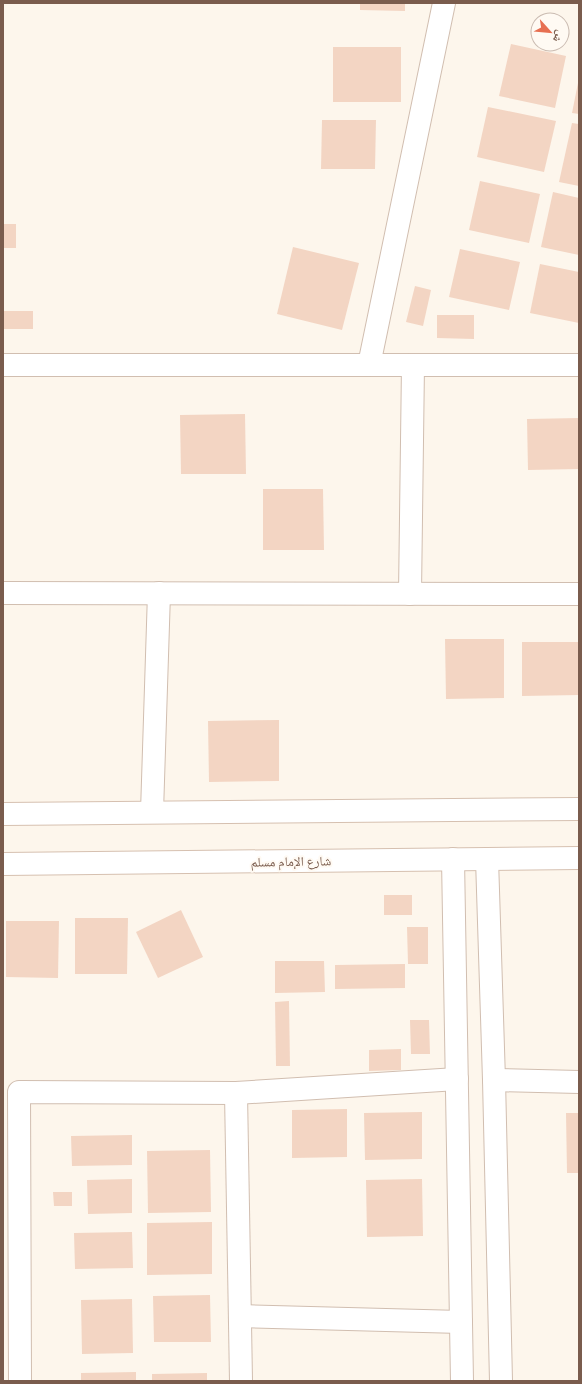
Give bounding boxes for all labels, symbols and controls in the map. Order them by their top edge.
north arrow [530,12,570,52]
text: ش [549,28,568,45]
street label: شارع الإمام مسلم [251,852,331,872]

